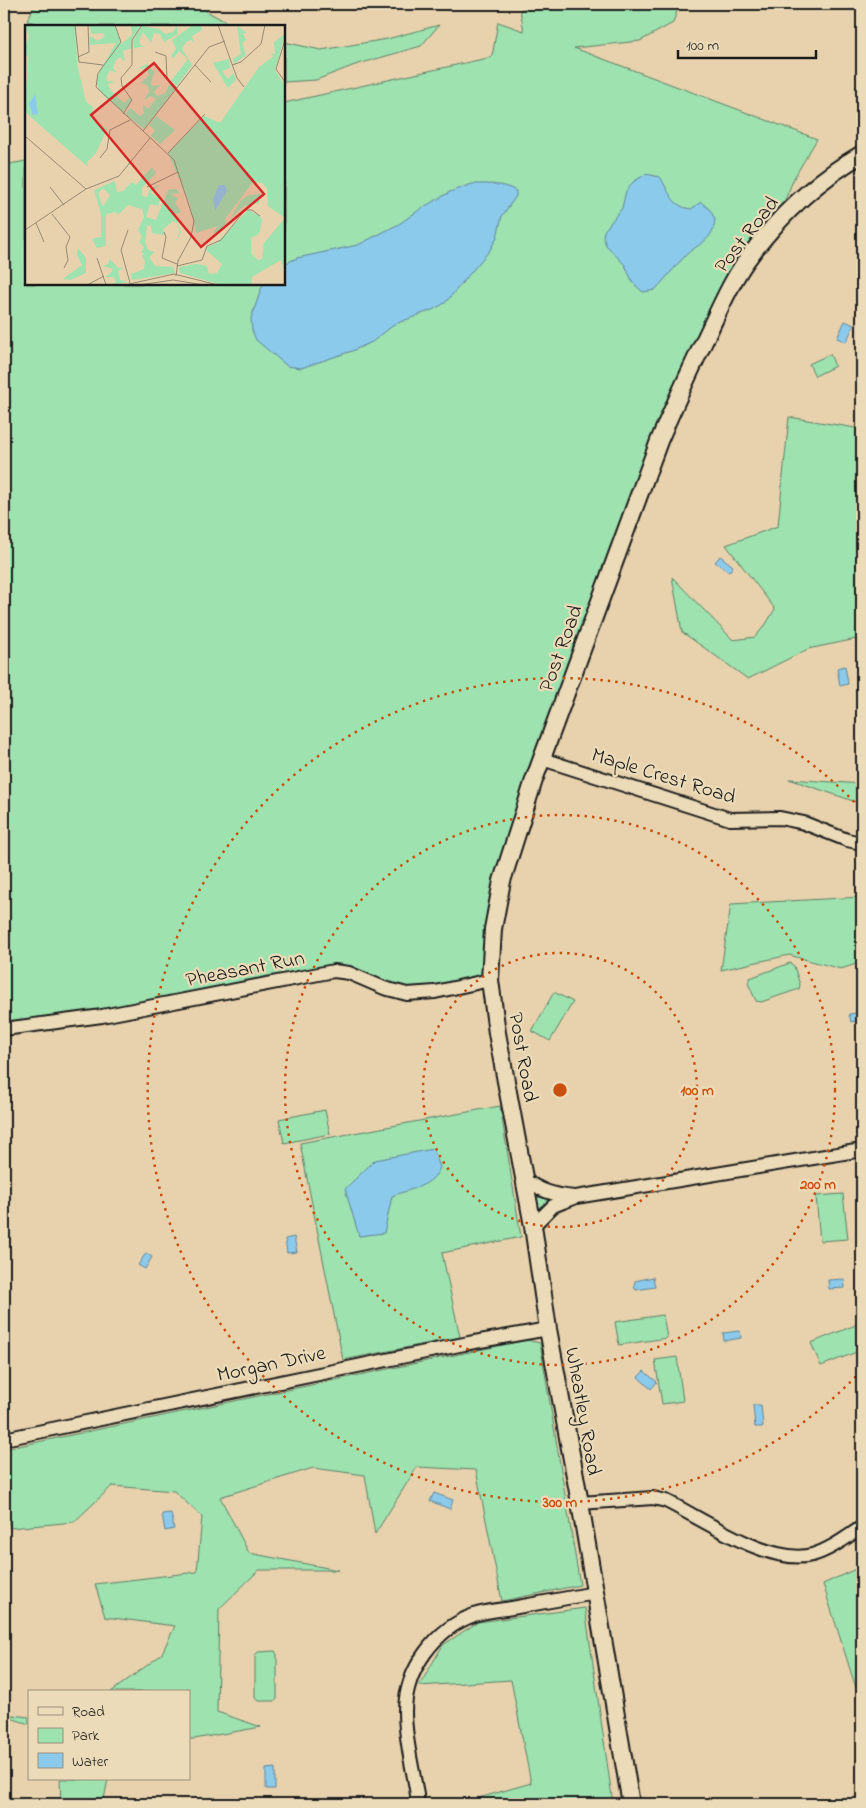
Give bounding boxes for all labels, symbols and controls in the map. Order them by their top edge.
inset map [25,25,285,285]
scale bar [678,28,816,60]
text: 100 m [686,35,719,57]
street label: Post Road [708,190,787,280]
street label: Post Road [532,601,592,696]
street label: Maple Crest Road [588,741,739,813]
street label: Pheasant Run [184,944,307,996]
street label: Post Road [499,1010,545,1105]
text: 100 m [680,1080,714,1102]
centre of rings [551,1081,569,1099]
text: 200 m [799,1174,836,1196]
street label: Morgan Drive [214,1339,330,1393]
street label: Wheatley Road [554,1345,608,1478]
text: 300 m [542,1492,578,1514]
legend [28,1690,190,1780]
text: Road [72,1701,105,1723]
text: Park [72,1725,100,1747]
text: Water [72,1751,108,1773]

